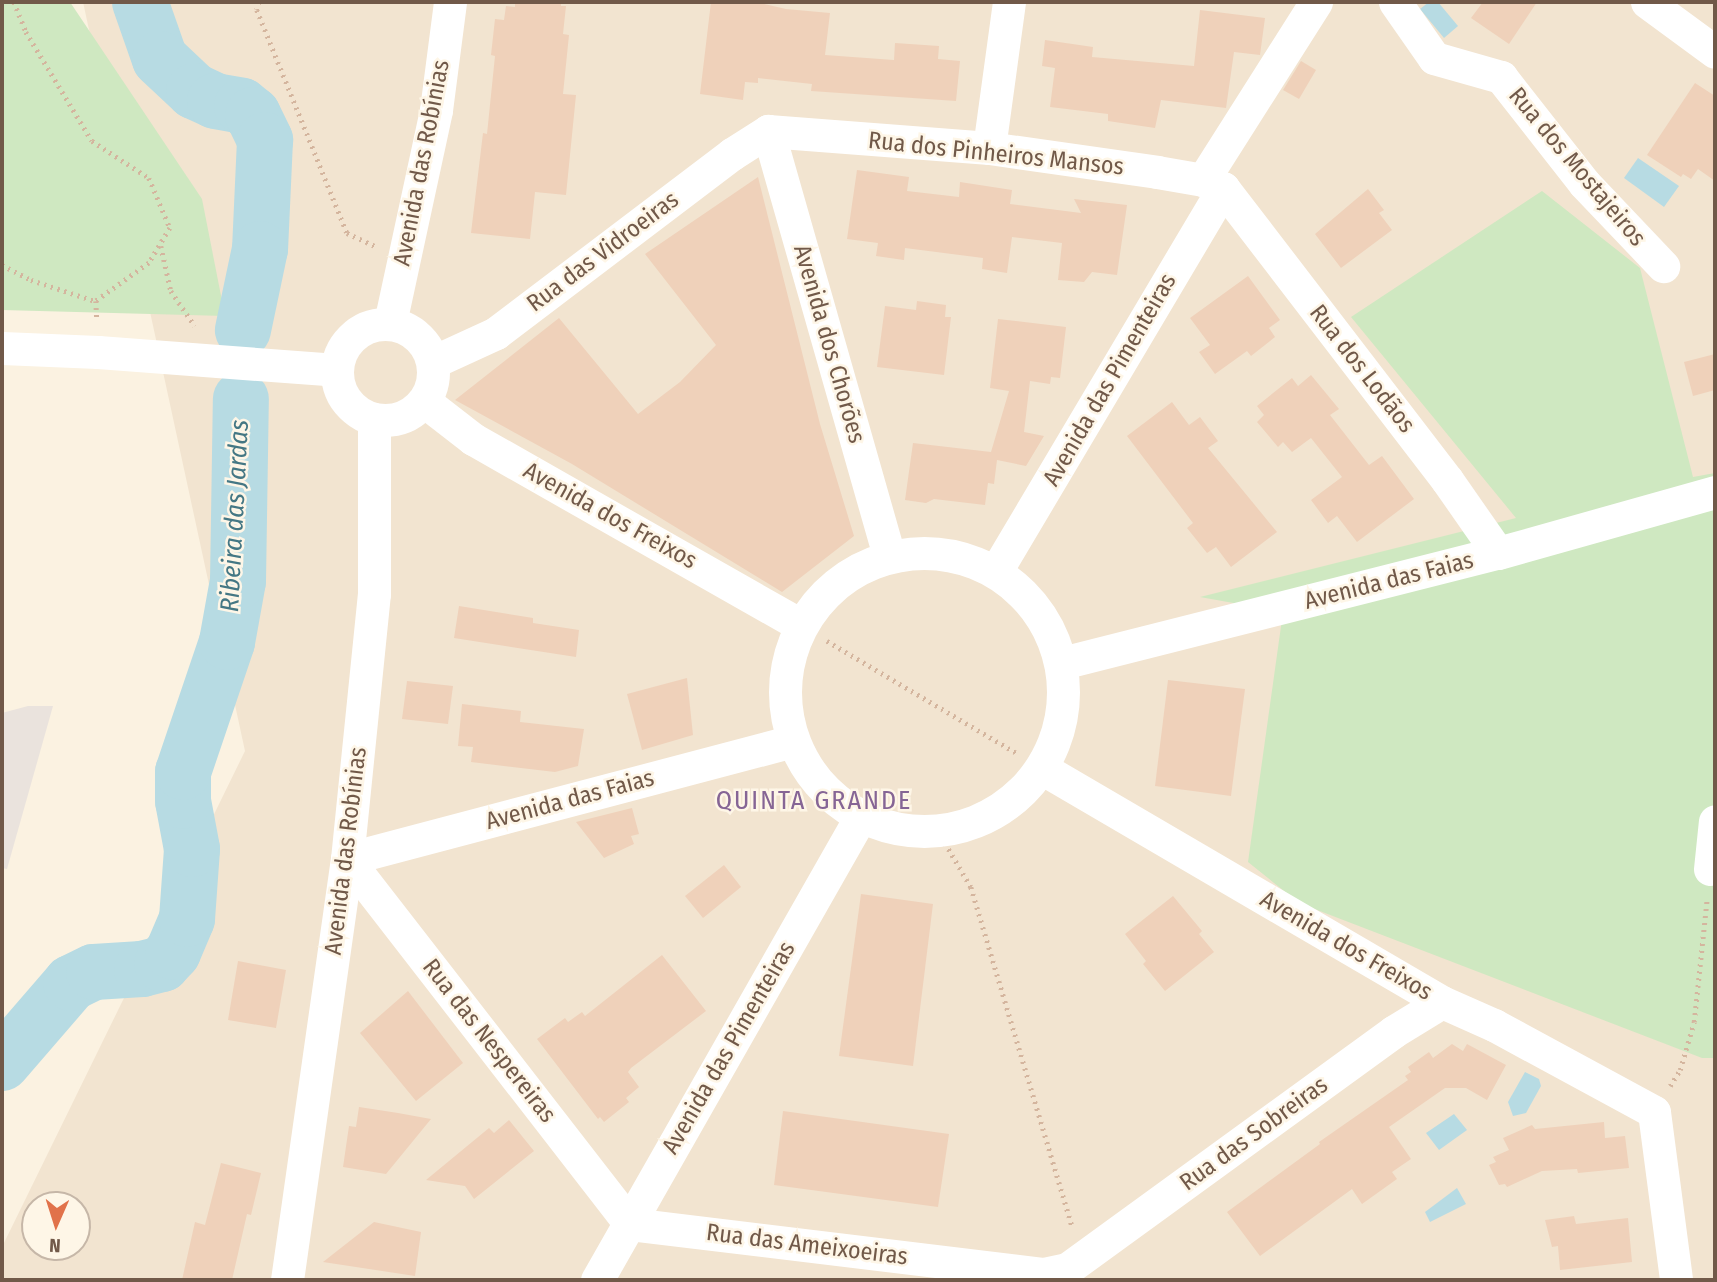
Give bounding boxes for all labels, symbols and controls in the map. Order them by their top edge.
street label: Avenida das Robínias [388,58,456,268]
street label: Rua dos Mostajeiros [1502,82,1652,252]
street label: Rua dos Pinheiros Mansos [867,126,1125,182]
street label: Rua das Vidroeiras [522,186,684,318]
street label: Avenida dos Chorões [787,241,871,447]
street label: Avenida das Pimenteiras [1037,269,1183,491]
street label: Rua dos Lodãos [1303,299,1421,439]
water label: Ribeira das Jardas [214,419,256,613]
street label: Avenida dos Freixos [518,456,702,576]
street label: Avenida das Faias [1302,546,1476,616]
street label: Avenida das Robínias [319,745,373,957]
street label: Avenida das Faias [483,764,657,836]
district label: QUINTA GRANDE [717,785,911,817]
street label: Avenida dos Freixos [1255,885,1437,1007]
street label: Avenida das Pimenteiras [656,937,802,1159]
street label: Rua das Nespereiras [416,953,562,1129]
street label: Rua das Sobreiras [1174,1071,1334,1197]
north arrow [21,1191,91,1261]
street label: Rua das Ameixoeiras [705,1218,909,1272]
text: N [49,1234,61,1257]

